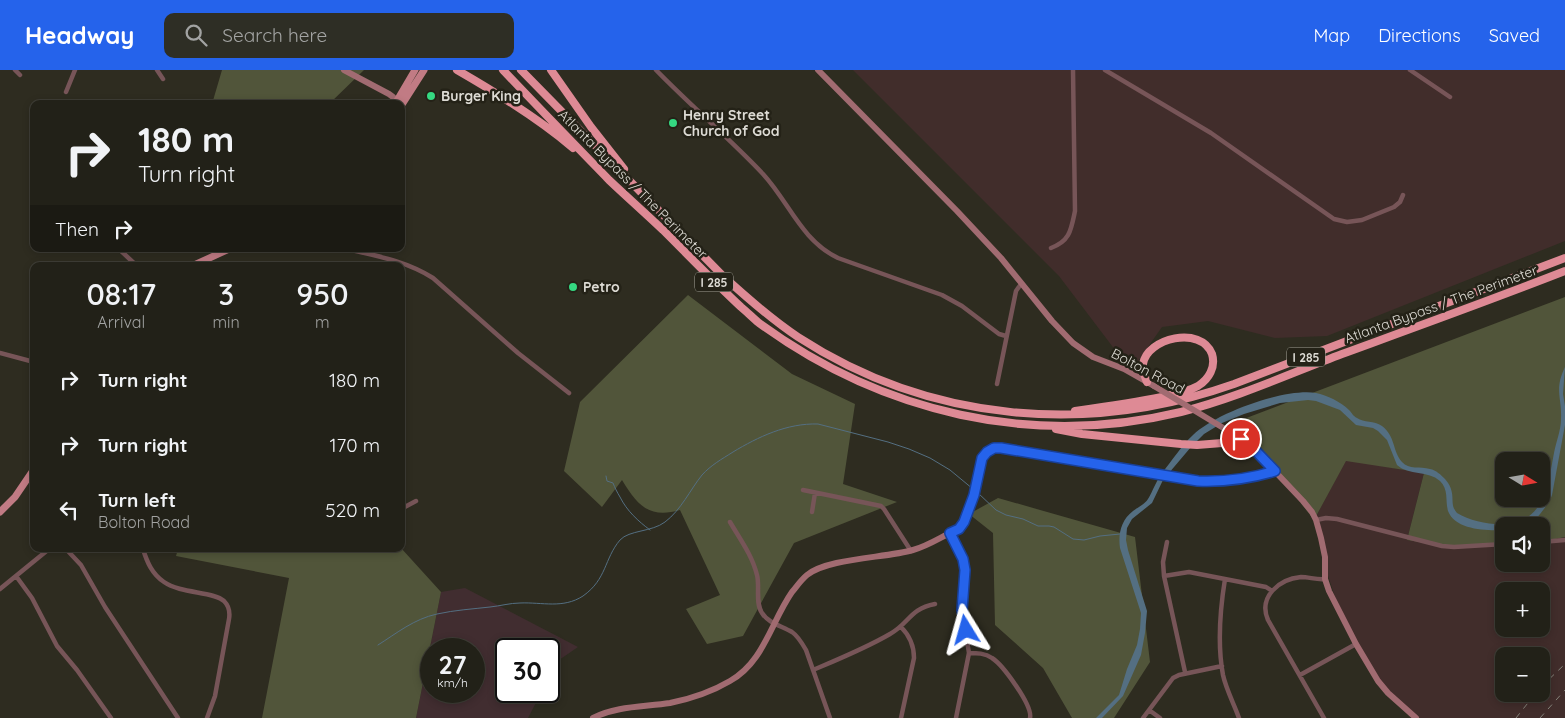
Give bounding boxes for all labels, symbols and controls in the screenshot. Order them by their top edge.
search box [164,13,514,58]
text: Headway [25,20,134,50]
icon: search [182,21,210,49]
text: Search here [222,23,327,47]
text: Map [1313,24,1350,47]
text: Directions [1378,24,1461,47]
text: Saved [1489,24,1540,47]
place label: Burger King [441,87,521,105]
marker: Burger King [425,90,437,102]
street label: Atlanta Bypass / The Perimeter [555,106,712,263]
place label: Henry Street Church of God [683,106,779,140]
text: 180 m [138,117,234,161]
marker: Henry Street Church of God [667,117,679,129]
icon: right [55,120,120,185]
text: Turn right [138,160,235,188]
icon: right [109,215,137,243]
text: Then [55,217,99,241]
street label: Atlanta Bypass / The Perimeter [1342,260,1540,347]
road number: I 285 [695,272,733,292]
text: 08:17 [87,275,156,313]
text: 3 [218,275,234,313]
text: 950 [296,275,348,313]
place label: Petro [583,278,620,296]
marker: Petro [567,281,579,293]
text: Arrival [97,312,145,332]
text: min [213,312,240,332]
text: m [315,312,330,332]
street label: Bolton Road [1108,344,1188,398]
road number: I 285 [1287,348,1325,366]
icon: right [55,366,83,394]
text: Turn right [98,368,187,392]
text: 180 m [329,368,380,392]
pin [1220,418,1262,460]
icon: arrive [1227,425,1255,453]
icon: right [55,431,83,459]
text: Turn right [98,433,187,457]
text: 170 m [329,433,380,457]
north arrow [1495,452,1550,508]
map controls [1495,452,1550,702]
text: Turn left [98,488,176,512]
icon: left [55,496,83,524]
text: 520 m [325,498,380,522]
text: Bolton Road [98,512,190,532]
button: sound [1495,517,1550,572]
button: + [1495,582,1550,637]
position arrow [939,603,991,655]
speed limit sign: 30 [495,638,560,703]
button: − [1495,647,1550,702]
text: 27 [439,649,466,680]
text: km/h [437,675,468,690]

